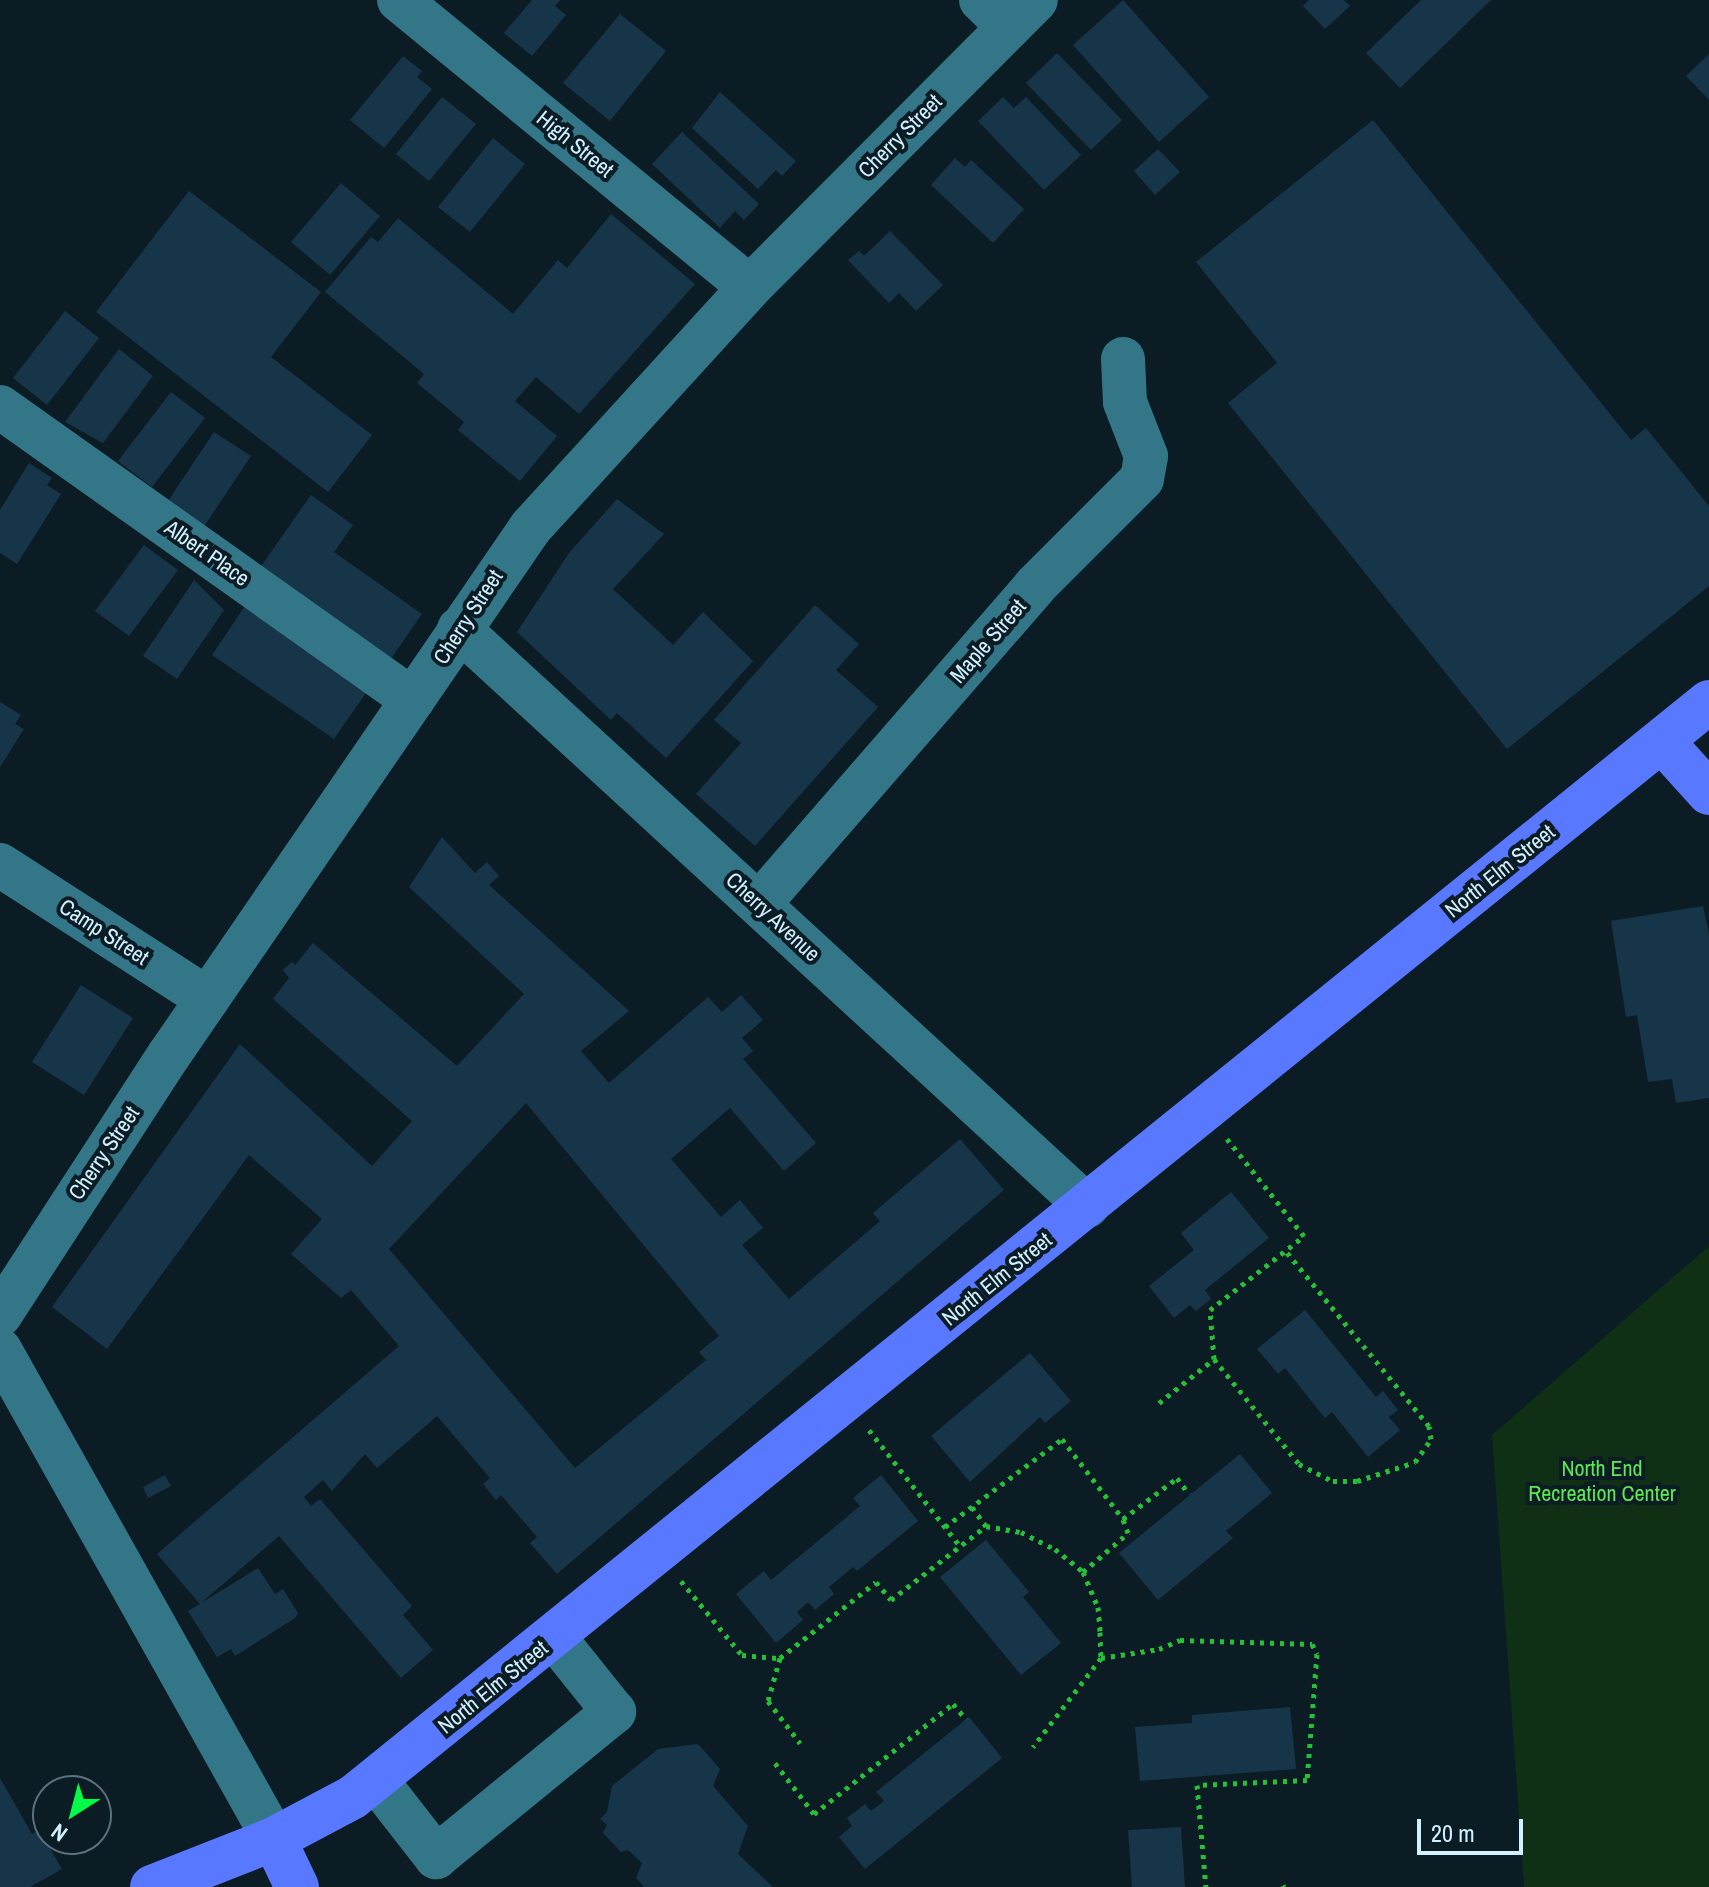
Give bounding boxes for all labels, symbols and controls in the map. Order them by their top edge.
street label: Cherry Street [853,89,947,183]
street label: High Street [531,105,619,183]
street label: Albert Place [160,514,254,592]
street label: Cherry Street [428,565,508,669]
street label: Maple Street [944,594,1032,688]
street label: North Elm Street [1440,819,1560,923]
street label: Cherry Avenue [720,866,826,968]
street label: Camp Street [54,893,154,971]
street label: Cherry Street [63,1101,145,1205]
street label: North Elm Street [937,1227,1057,1331]
park label: North End Recreation Center [1528,1455,1676,1506]
street label: North Elm Street [433,1635,553,1739]
north arrow [32,1775,112,1855]
scale bar [1421,1803,1527,1853]
text: N [45,1817,73,1849]
text: 20 m [1431,1817,1475,1849]

